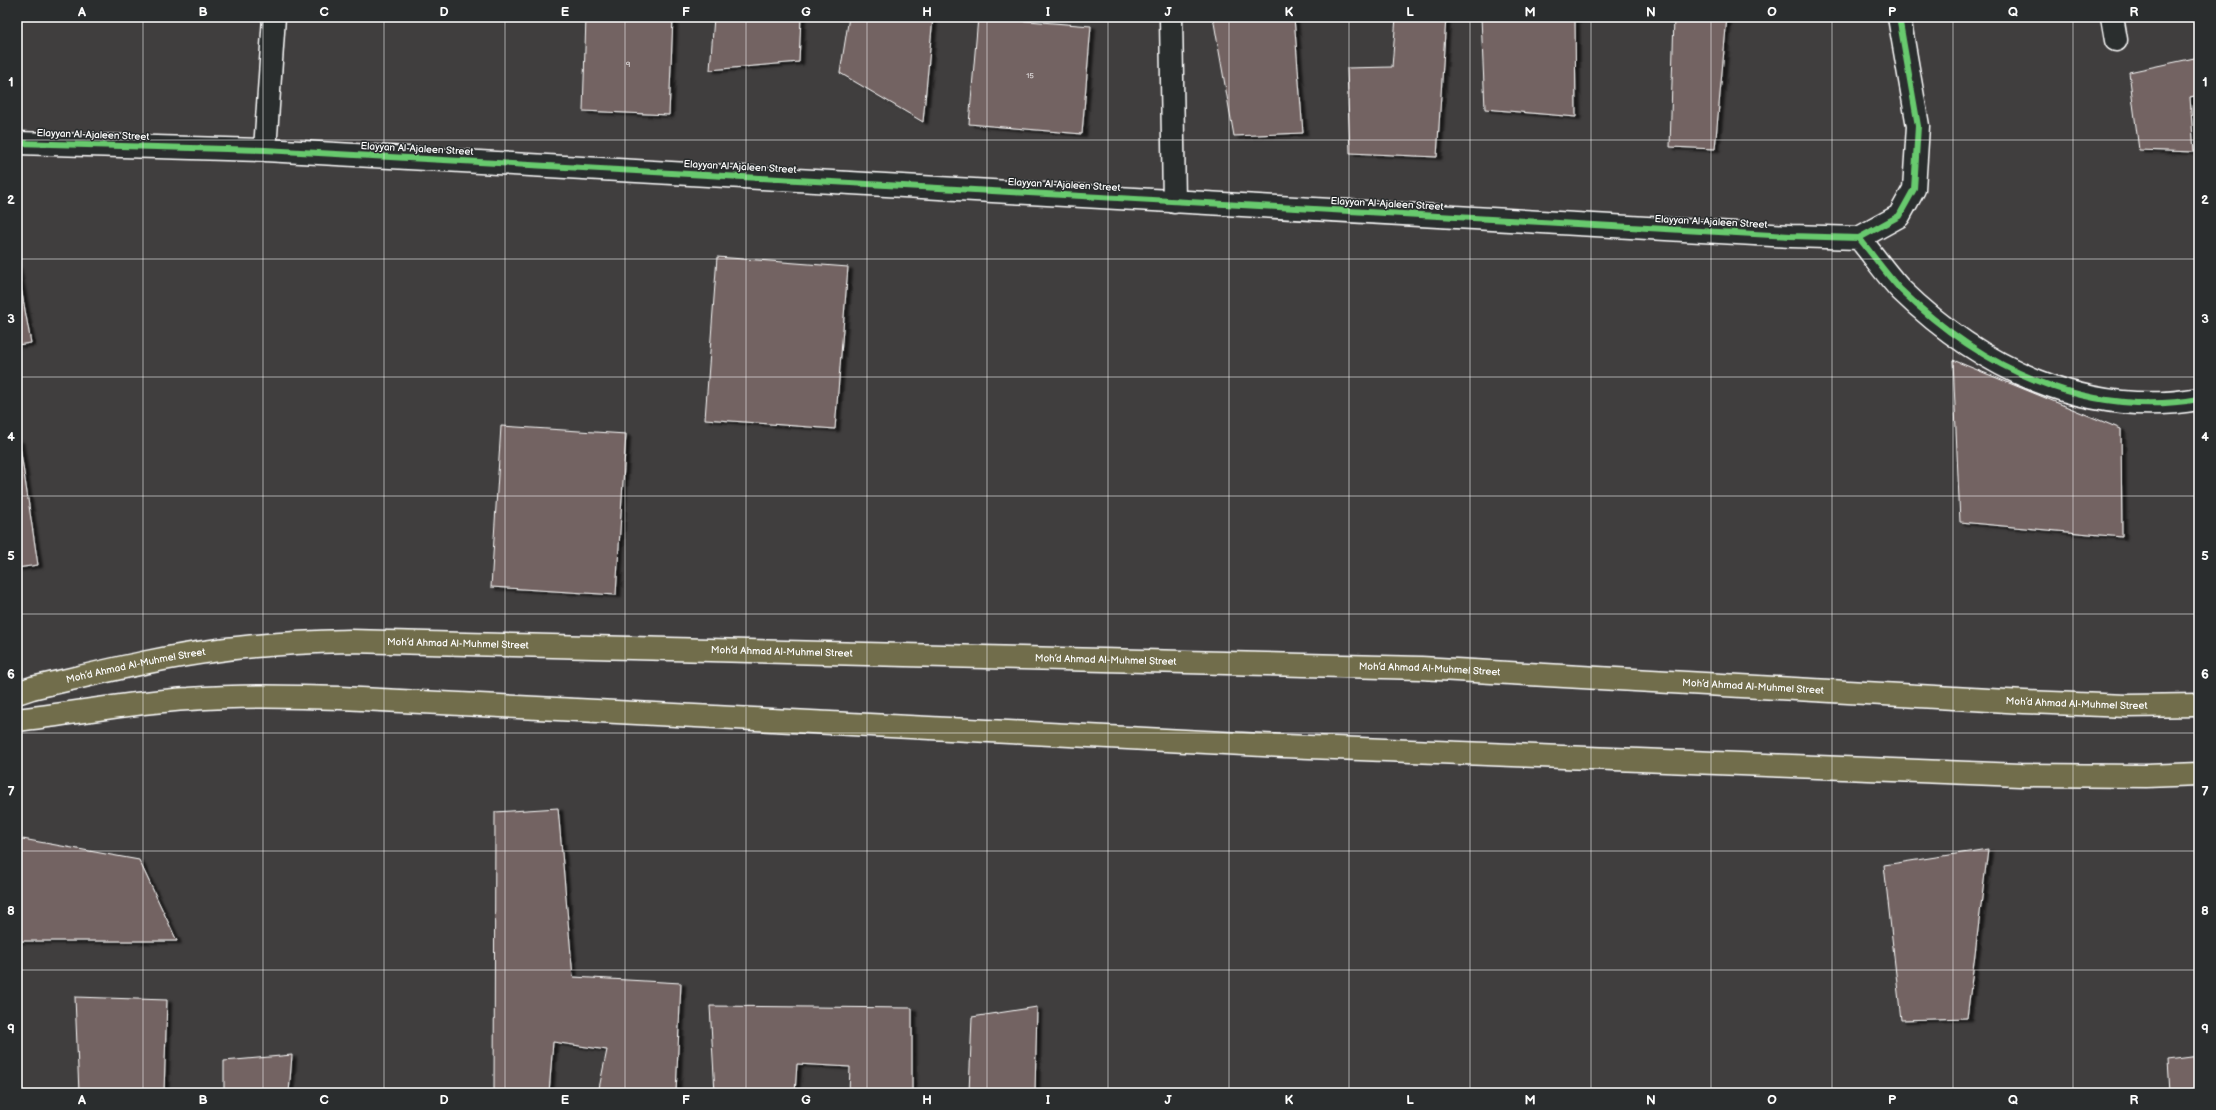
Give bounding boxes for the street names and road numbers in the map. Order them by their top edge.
street label: Elayyan Al-Ajaleen Street [36,127,150,143]
street label: Elayyan Al-Ajaleen Street [360,140,474,158]
street label: Elayyan Al-Ajaleen Street [683,158,797,176]
street label: Elayyan Al-Ajaleen Street [1007,176,1121,194]
street label: Elayyan Al-Ajaleen Street [1330,195,1444,213]
street label: Elayyan Al-Ajaleen Street [1654,213,1768,231]
street label: Moh’d Ahmad Al-Muhmel Street [387,636,529,652]
street label: Moh’d Ahmad Al-Muhmel Street [711,644,853,660]
street label: Moh’d Ahmad Al-Muhmel Street [65,646,206,686]
street label: Moh’d Ahmad Al-Muhmel Street [1035,652,1177,668]
street label: Moh’d Ahmad Al-Muhmel Street [1359,660,1501,678]
street label: Moh’d Ahmad Al-Muhmel Street [1682,677,1824,697]
street label: Moh’d Ahmad Al-Muhmel Street [2005,695,2147,712]

